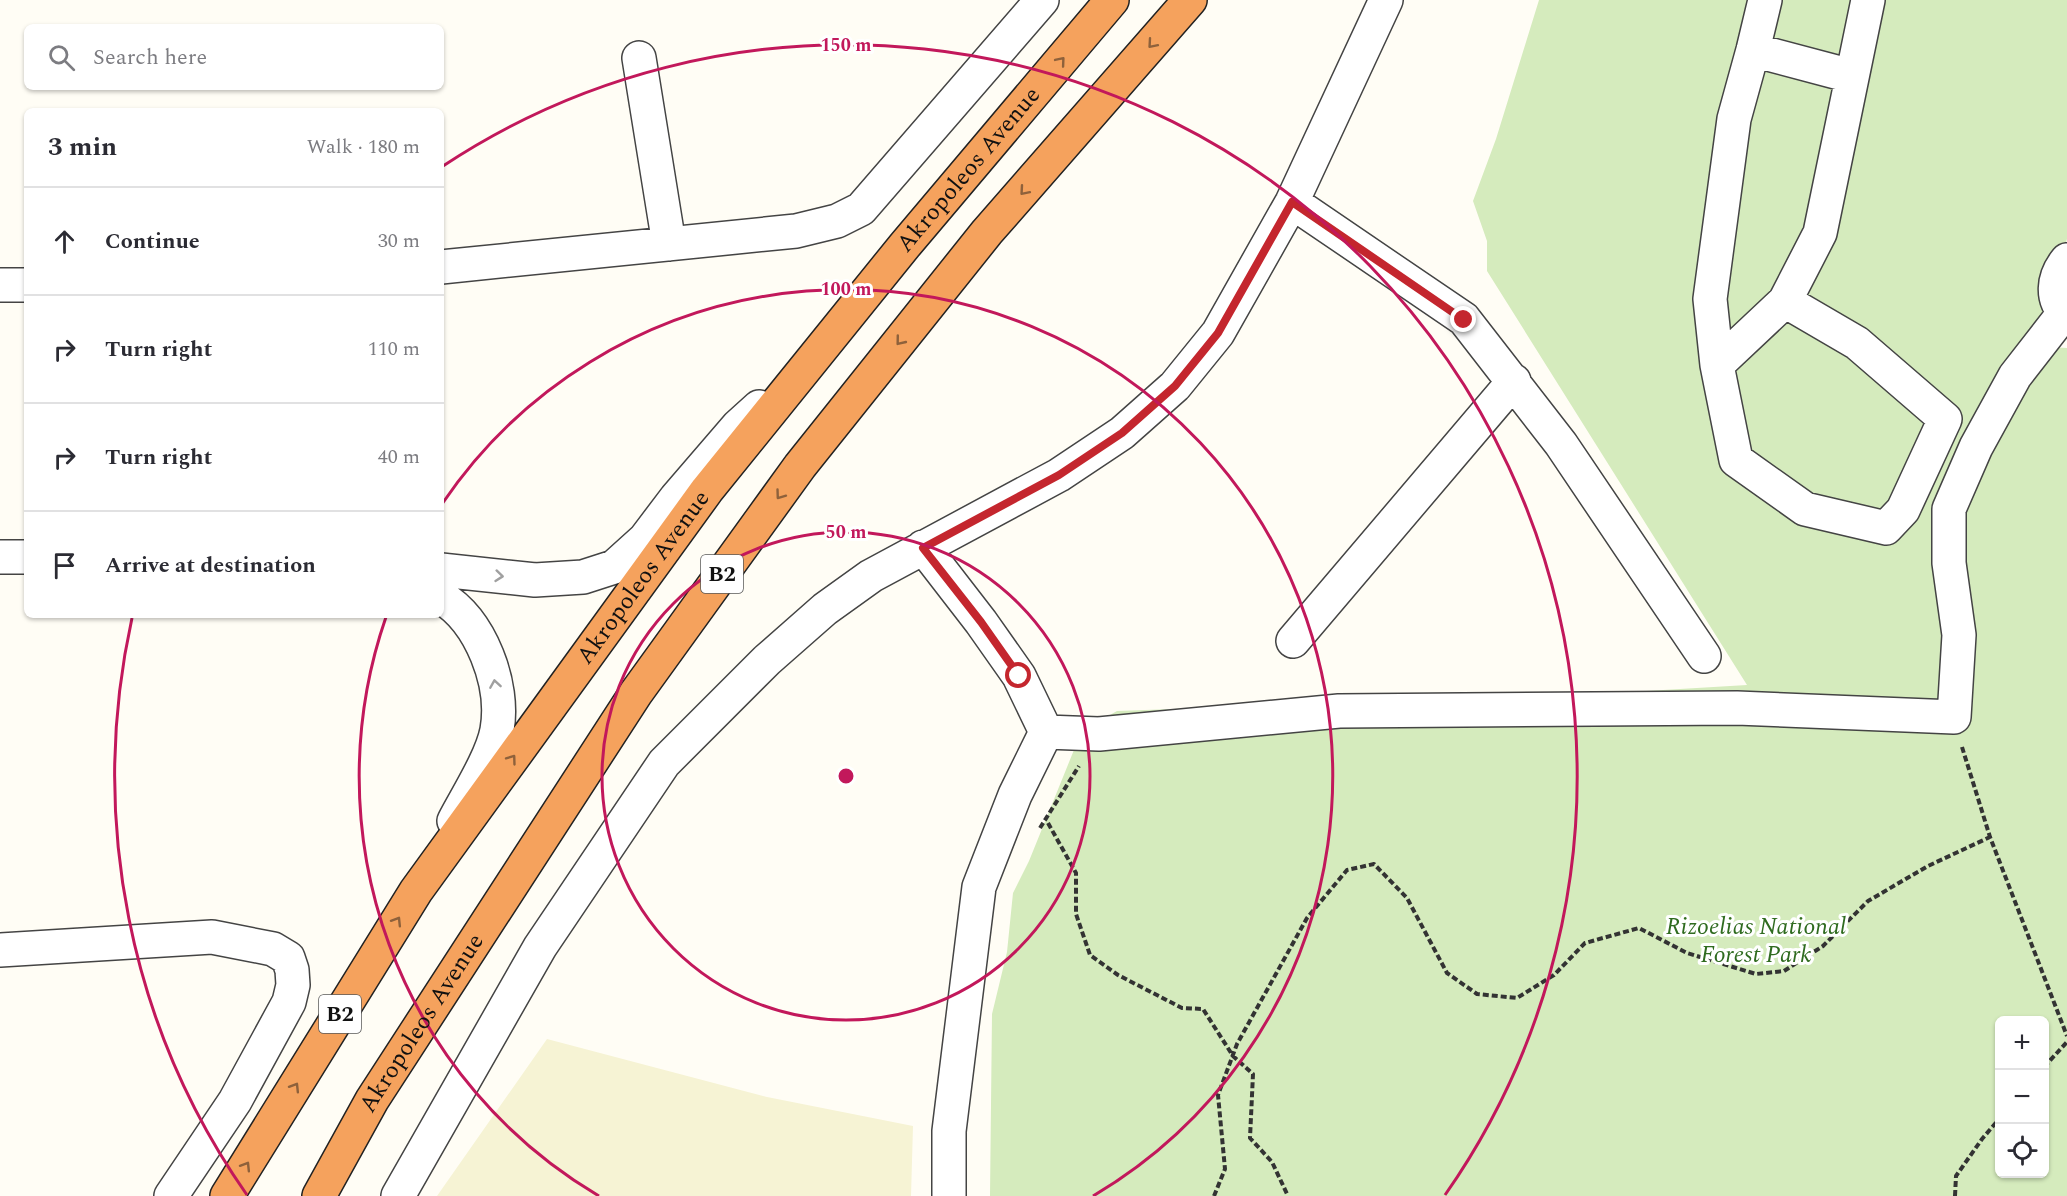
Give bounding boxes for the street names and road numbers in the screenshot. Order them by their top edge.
street label: Akropoleos Avenue [888,79,1049,261]
street label: Akropoleos Avenue [568,483,719,672]
road number: B2 [701,555,743,593]
street label: Akropoleos Avenue [350,926,493,1120]
road number: B2 [319,995,361,1033]

